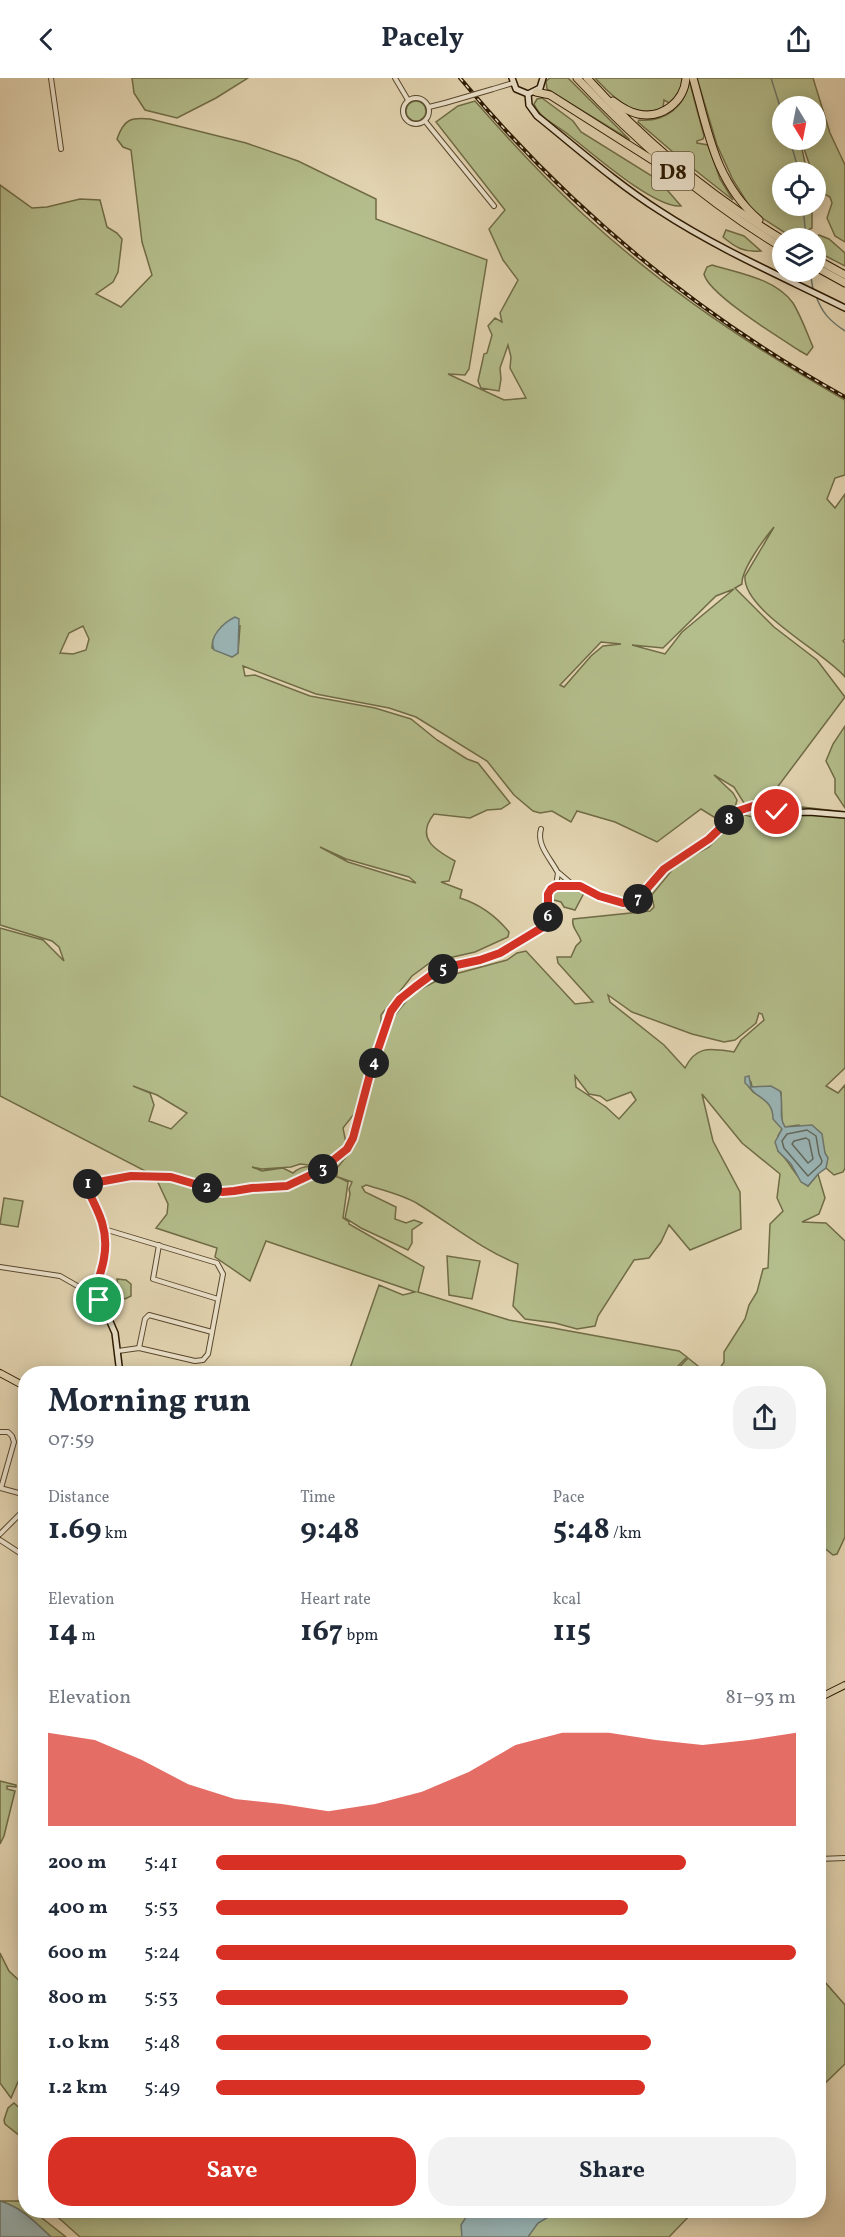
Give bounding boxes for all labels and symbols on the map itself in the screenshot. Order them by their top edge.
north arrow [772,96,826,150]
road number: D8 [652,152,694,190]
pin [751,786,802,837]
pin: 8 [714,805,744,835]
pin: 7 [623,884,653,914]
pin: 6 [533,902,563,932]
pin: 5 [428,954,458,984]
pin: 4 [359,1048,389,1078]
pin: 3 [308,1154,338,1184]
pin: 1 [73,1169,103,1199]
pin: 2 [192,1173,222,1203]
pin [73,1274,124,1325]

